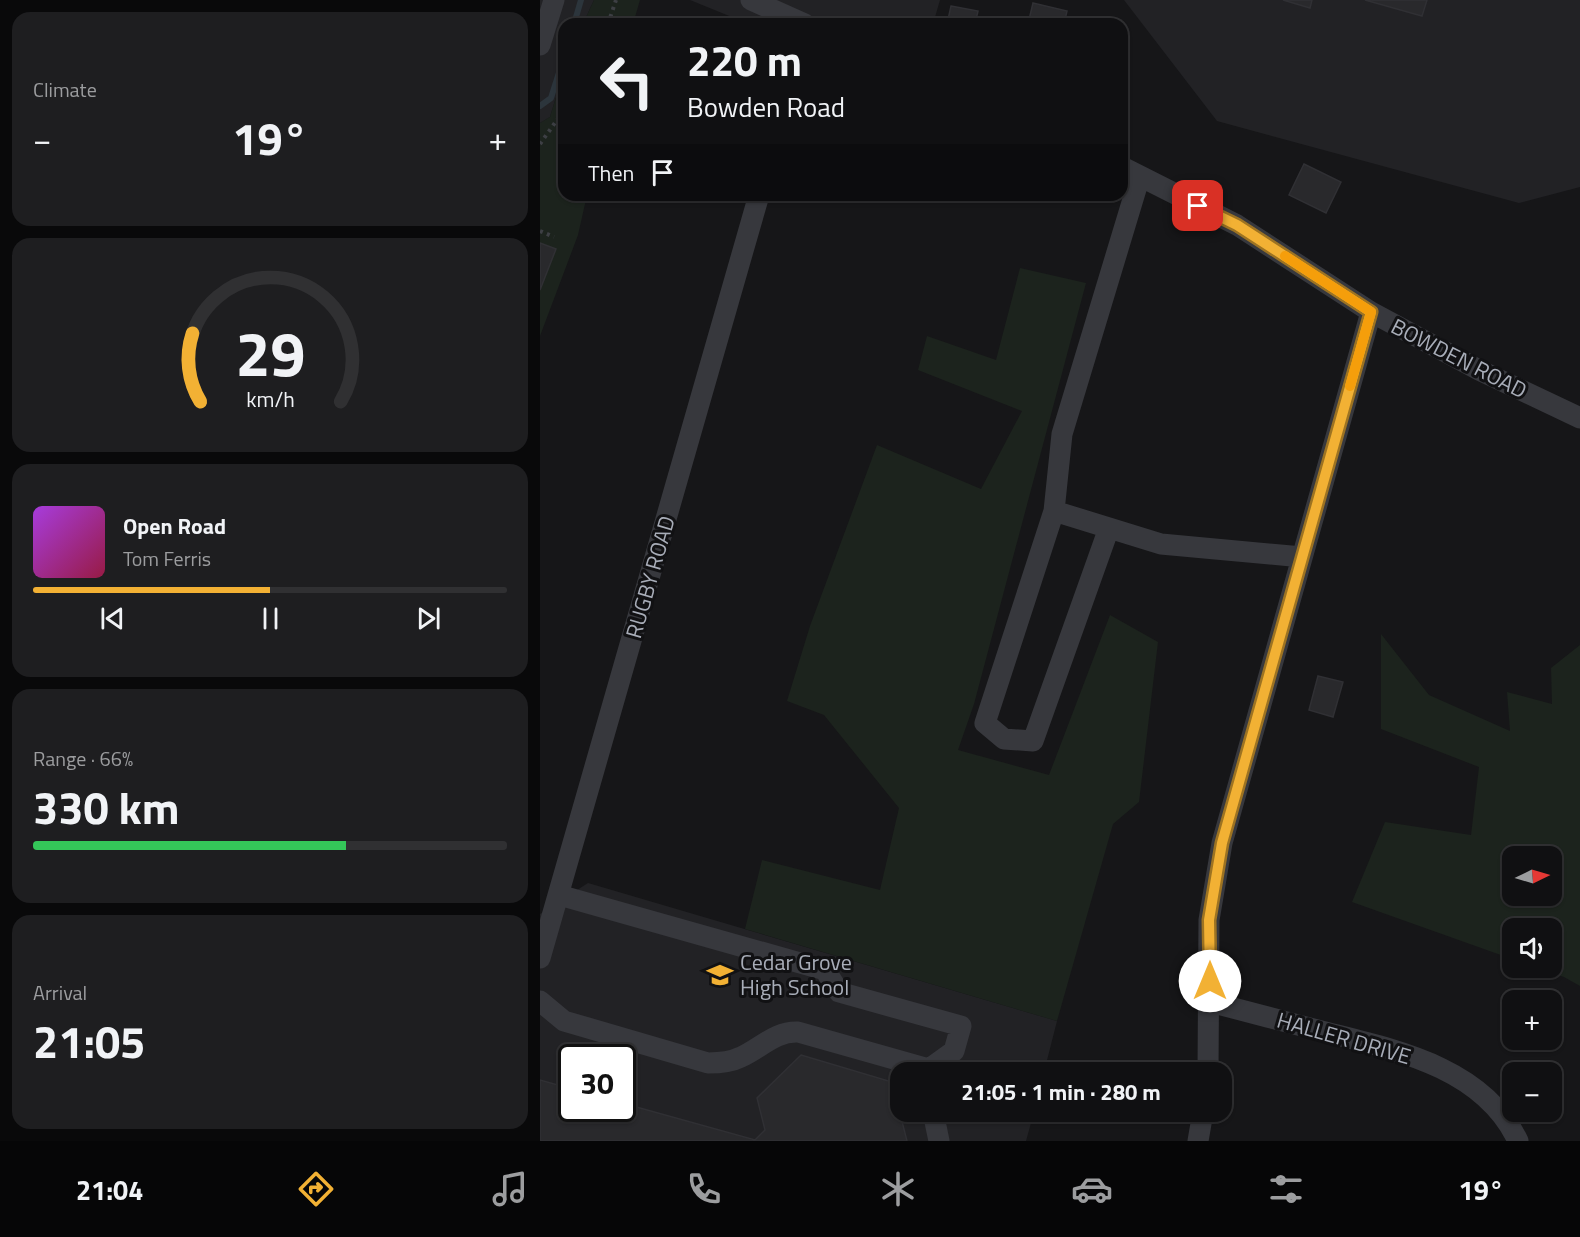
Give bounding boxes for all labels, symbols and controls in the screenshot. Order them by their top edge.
text: 220 m [687,28,802,92]
icon: left [588,42,666,120]
text: Climate [33,74,97,105]
text: Bowden Road [687,86,845,127]
text: 19° [232,104,308,172]
text: − [33,114,51,164]
text: + [489,114,507,164]
text: Then [588,156,634,190]
icon: arrive [646,156,679,189]
pin [1172,180,1223,231]
icon: arrive [1181,189,1214,222]
text: 29 [235,305,305,400]
street label: BOWDEN ROAD [1385,309,1533,407]
text: km/h [246,383,294,415]
text: Open Road [123,509,226,543]
street label: RUGBY ROAD [616,512,684,642]
text: Tom Ferris [123,543,211,574]
icon: previous [96,602,129,635]
icon: pause [254,602,287,635]
icon: next [412,602,445,635]
text: Range · 66% [33,743,133,774]
text: 330 km [33,773,179,841]
north arrow [1502,846,1562,906]
map controls [1502,846,1562,1122]
button: sound [1502,918,1562,978]
place label: Cedar Grove High School [740,945,852,1004]
position arrow [1178,949,1242,1013]
school or university icon: Cedar Grove High School [705,960,735,990]
text: Arrival [33,977,87,1008]
button: + [1502,990,1562,1050]
street label: HALLER DRIVE [1273,1003,1415,1073]
text: 21:05 [33,1007,145,1075]
speed limit sign: 30 [558,1044,636,1122]
button: − [1502,1062,1562,1122]
text: 21:05 · 1 min · 280 m [961,1075,1161,1109]
icon: directions [295,1168,337,1210]
icon: music [489,1168,531,1210]
icon: phone [683,1168,725,1210]
icon: climate [877,1168,919,1210]
icon: car [1071,1168,1113,1210]
icon: filters [1265,1168,1307,1210]
text: 21:04 [76,1169,143,1210]
text: 19° [1459,1169,1504,1210]

